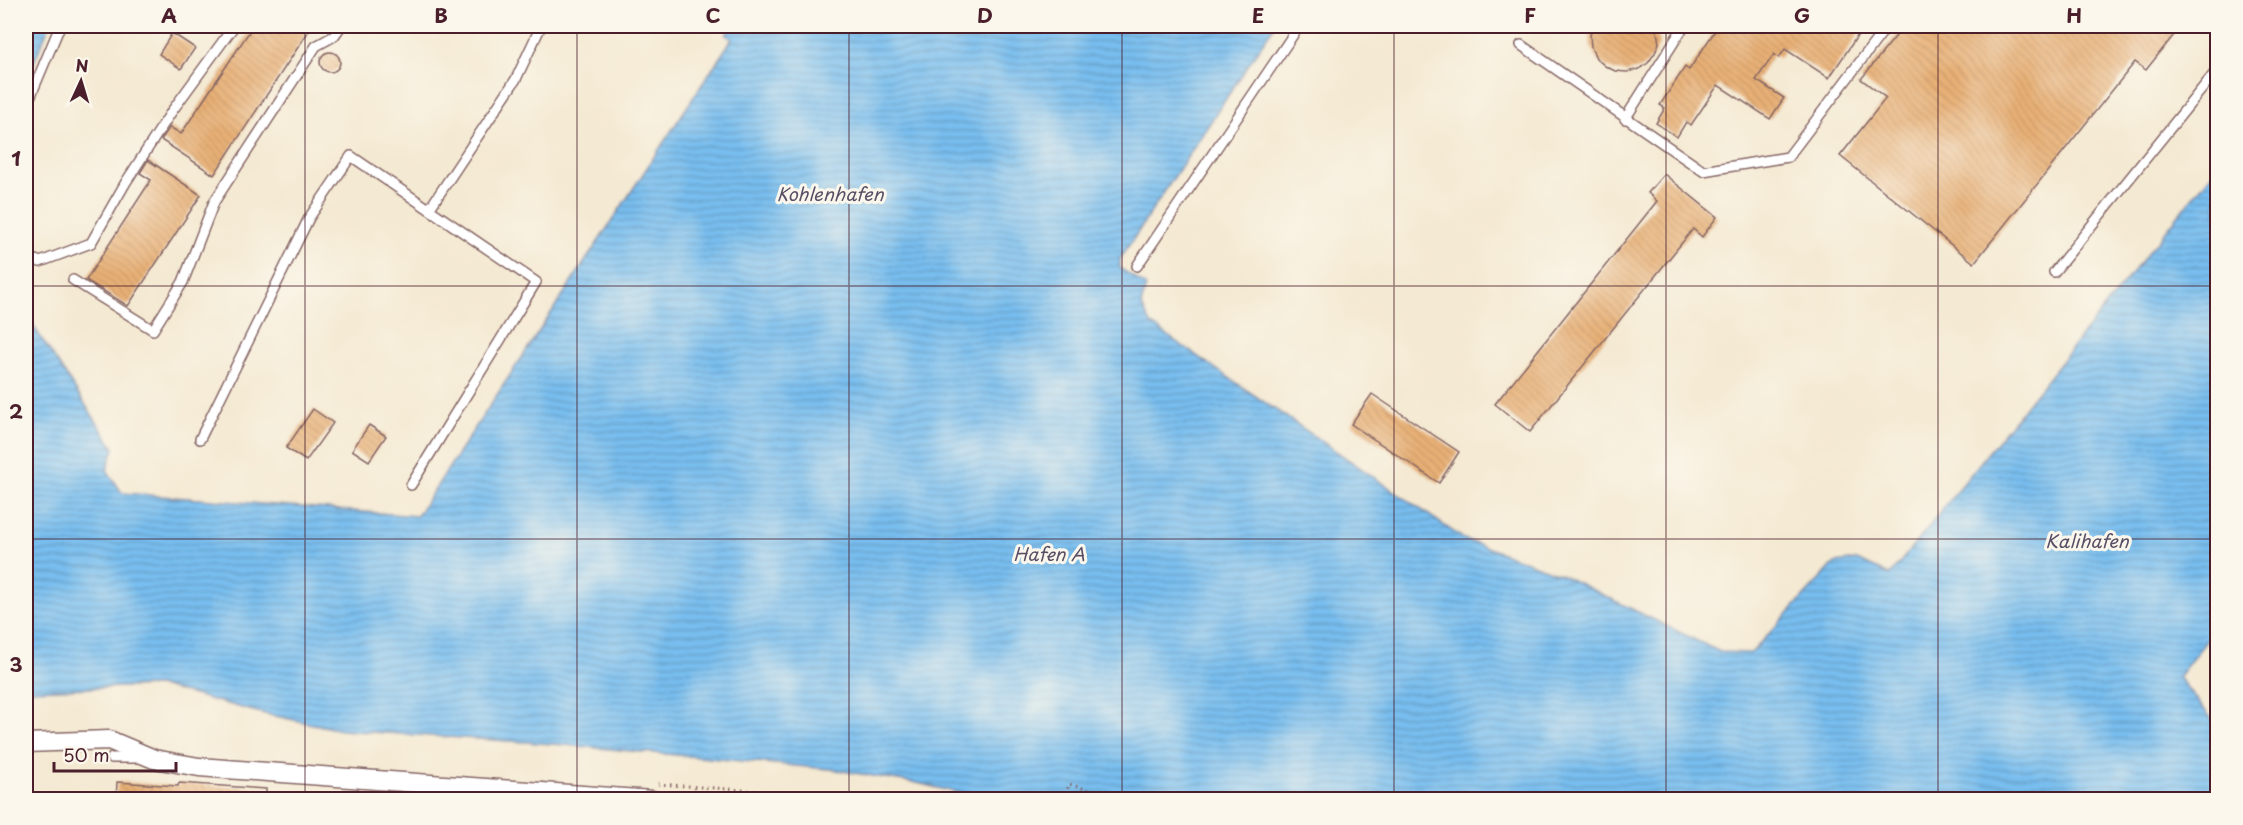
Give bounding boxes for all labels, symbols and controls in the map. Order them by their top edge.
text: A [161,0,177,30]
text: B [434,0,448,30]
text: C [705,0,721,30]
text: D [977,0,993,30]
text: E [1252,0,1264,30]
text: F [1524,0,1536,30]
text: G [1794,0,1810,30]
text: H [2066,0,2082,30]
north arrow [51,51,111,111]
text: N [75,53,89,77]
text: 1 [11,143,21,173]
water label: Kohlenhafen [776,180,885,207]
text: 2 [9,396,23,426]
water label: Kalihafen [2045,527,2130,554]
water label: Hafen A [1013,540,1085,567]
text: 3 [9,649,23,679]
scale bar [54,735,176,773]
text: 50 m [63,741,110,768]

